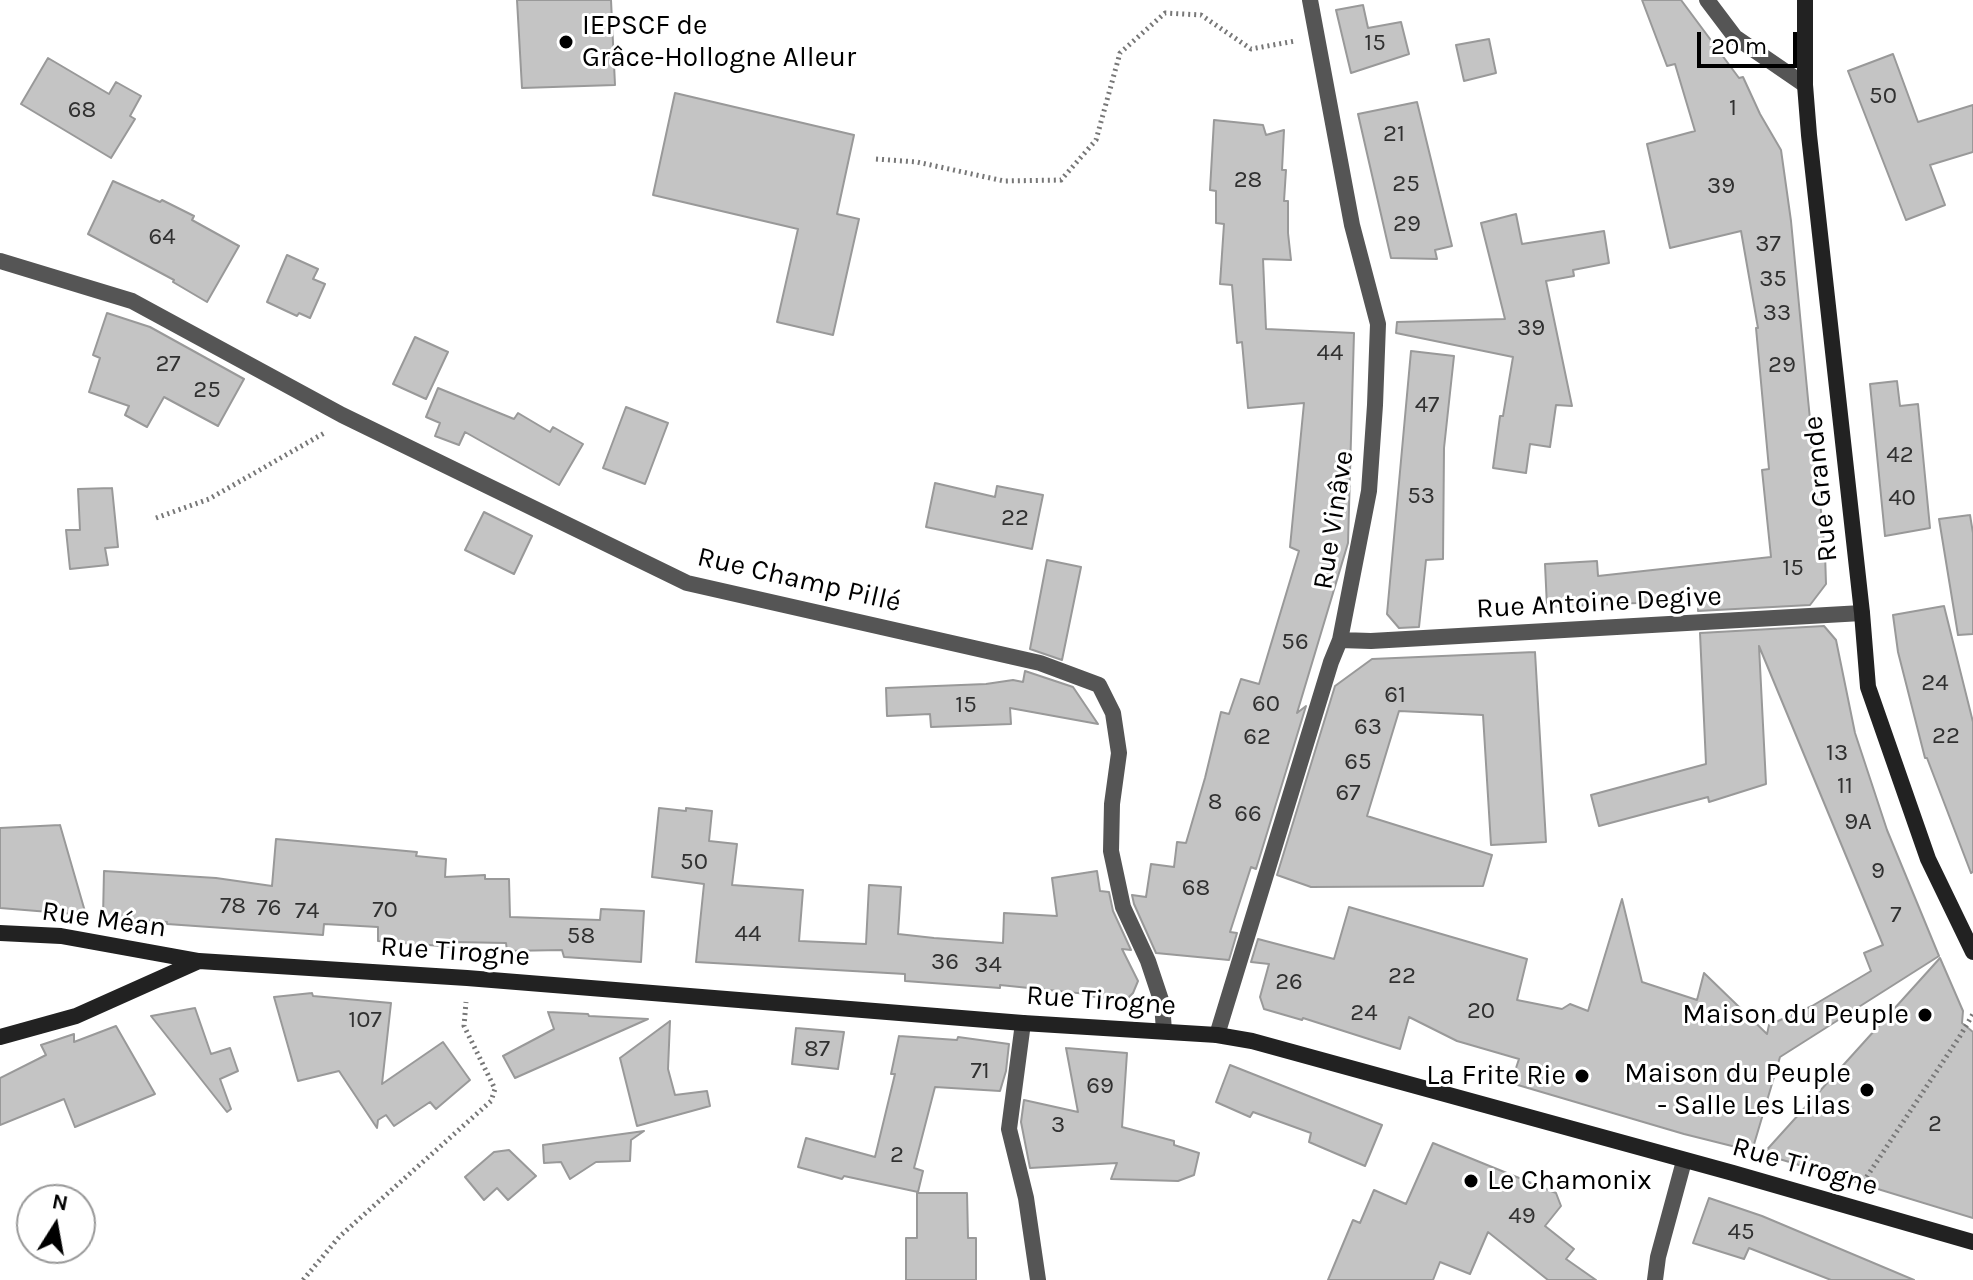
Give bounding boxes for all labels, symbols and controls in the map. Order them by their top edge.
place label: IEPSCF de Grâce-Hollogne Alleur [582,9,856,75]
scale bar [1701,16,1801,66]
house number: 15 [1364,29,1386,57]
text: 20 m [1711,32,1767,60]
marker: IEPSCF de Grâce-Hollogne Alleur [557,33,575,51]
house number: 50 [1869,82,1897,110]
house number: 1 [1729,94,1737,122]
house number: 68 [68,96,96,124]
house number: 21 [1383,120,1405,148]
house number: 28 [1234,166,1262,194]
house number: 25 [1392,170,1420,198]
house number: 39 [1707,172,1735,200]
house number: 29 [1393,210,1421,238]
house number: 64 [148,223,176,251]
house number: 37 [1755,230,1781,258]
house number: 35 [1759,265,1787,293]
house number: 33 [1763,299,1791,327]
house number: 39 [1517,314,1545,342]
house number: 44 [1317,339,1343,367]
house number: 27 [155,350,181,378]
house number: 29 [1768,351,1796,379]
house number: 25 [193,376,221,404]
house number: 47 [1415,391,1439,419]
street label: Rue Grande [1797,414,1845,564]
house number: 42 [1886,441,1914,469]
street label: Rue Vinâve [1306,448,1362,592]
house number: 53 [1407,482,1435,510]
house number: 40 [1888,484,1916,512]
house number: 22 [1001,504,1029,532]
street label: Rue Champ Pillé [694,540,904,620]
house number: 15 [1782,554,1804,582]
street label: Rue Antoine Degive [1475,580,1723,626]
house number: 56 [1281,628,1309,656]
house number: 24 [1921,669,1949,697]
house number: 61 [1384,681,1406,709]
house number: 60 [1252,690,1280,718]
house number: 15 [955,691,977,719]
house number: 63 [1354,713,1382,741]
house number: 22 [1932,722,1960,750]
house number: 62 [1243,723,1271,751]
house number: 13 [1826,739,1848,767]
house number: 65 [1344,748,1372,776]
house number: 11 [1837,772,1853,800]
house number: 67 [1335,779,1361,807]
house number: 8 [1208,788,1222,816]
house number: 66 [1234,800,1262,828]
house number: 9A [1844,808,1872,836]
house number: 50 [680,848,708,876]
house number: 9 [1871,857,1885,885]
house number: 68 [1182,874,1210,902]
house number: 78 [220,892,246,920]
house number: 76 [256,894,282,922]
street label: Rue Méan [40,895,168,945]
house number: 70 [372,896,398,924]
house number: 74 [295,897,319,925]
house number: 7 [1890,901,1902,929]
house number: 44 [735,920,761,948]
house number: 58 [567,922,595,950]
street label: Rue Tirogne [379,930,531,974]
house number: 36 [931,948,959,976]
house number: 34 [974,951,1002,979]
house number: 22 [1388,962,1416,990]
house number: 26 [1275,968,1303,996]
street label: Rue Tirogne [1025,979,1177,1023]
house number: 20 [1467,997,1495,1025]
place label: Maison du Peuple [1682,998,1909,1032]
house number: 24 [1350,999,1378,1027]
house number: 107 [348,1006,382,1034]
marker: Maison du Peuple [1916,1006,1934,1024]
house number: 87 [804,1035,830,1063]
house number: 71 [970,1057,990,1085]
place label: Maison du Peuple - Salle Les Lilas [1624,1057,1851,1123]
place label: La Frite Rie [1426,1059,1566,1093]
marker: La Frite Rie [1573,1067,1591,1085]
house number: 69 [1086,1072,1114,1100]
marker: Maison du Peuple - Salle Les Lilas [1858,1081,1876,1099]
house number: 2 [1928,1110,1942,1138]
house number: 3 [1051,1111,1065,1139]
street label: Rue Tirogne [1728,1130,1882,1204]
house number: 2 [890,1141,904,1169]
place label: Le Chamonix [1487,1164,1652,1198]
marker: Le Chamonix [1462,1172,1480,1190]
north arrow [16,1184,96,1264]
text: N [50,1188,70,1217]
house number: 49 [1508,1202,1536,1230]
house number: 45 [1728,1218,1754,1246]

